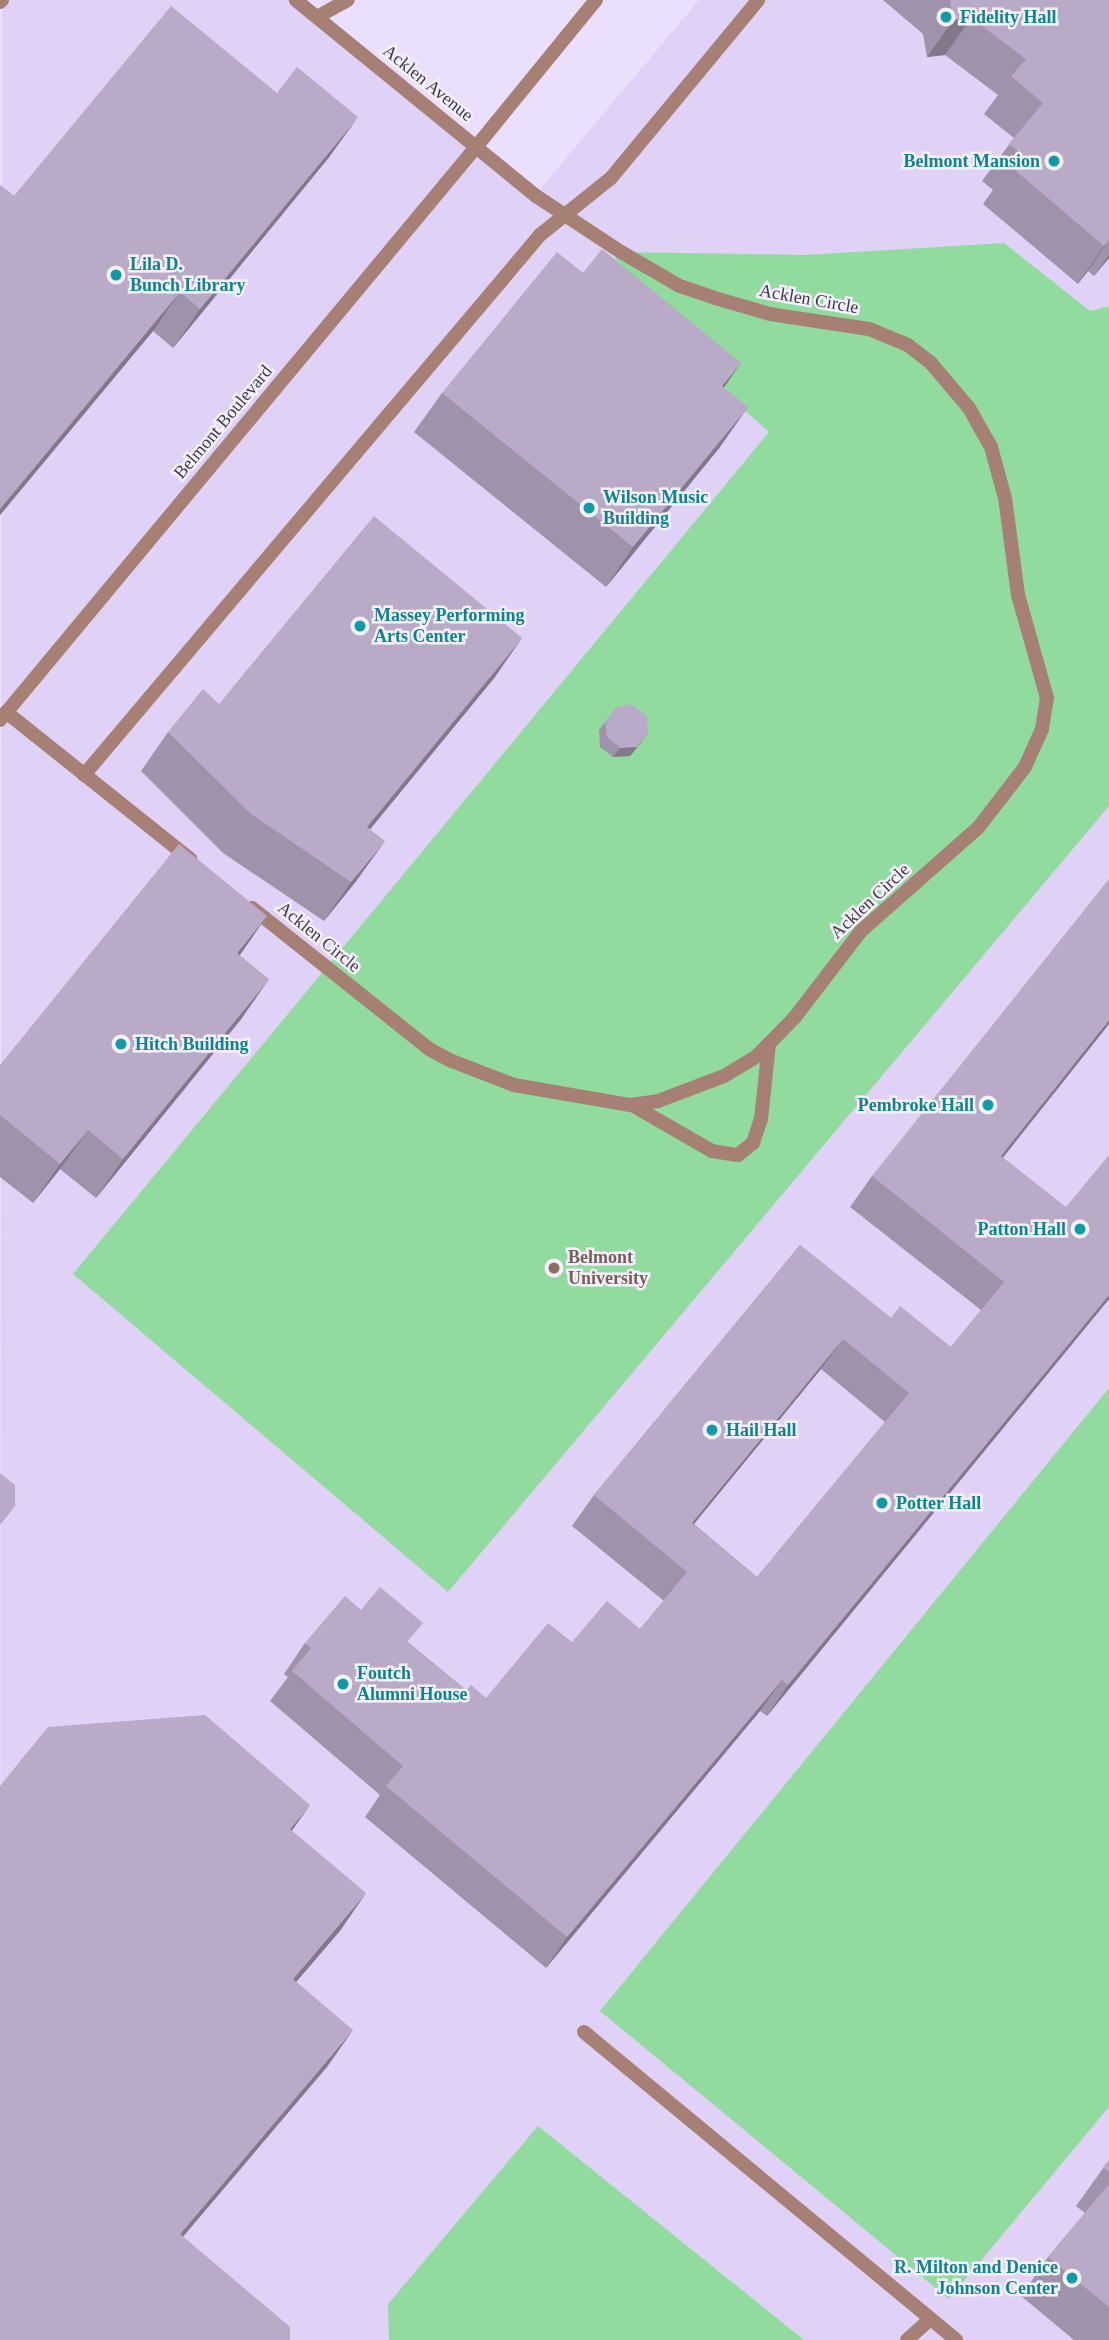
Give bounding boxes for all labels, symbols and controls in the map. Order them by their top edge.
place label: Fidelity Hall [960,6,1056,28]
marker: Fidelity Hall [938,9,954,25]
street label: Acklen Avenue [378,40,478,126]
place label: Belmont Mansion [903,150,1040,172]
marker: Belmont Mansion [1046,153,1062,169]
place label: Lila D. Bunch Library [130,254,246,296]
marker: Lila D. Bunch Library [108,267,124,283]
street label: Acklen Circle [758,280,860,318]
street label: Belmont Boulevard [169,361,277,483]
place label: Wilson Music Building [603,487,708,530]
marker: Wilson Music Building [581,500,597,516]
place label: Massey Performing Arts Center [374,605,524,648]
marker: Massey Performing Arts Center [352,618,368,634]
street label: Acklen Circle [826,859,914,943]
street label: Acklen Circle [273,897,365,977]
place label: Hitch Building [135,1033,249,1055]
marker: Hitch Building [113,1036,129,1052]
place label: Pembroke Hall [858,1094,974,1116]
marker: Pembroke Hall [980,1097,996,1113]
place label: Patton Hall [978,1218,1066,1240]
marker: Patton Hall [1072,1221,1088,1237]
place label: Belmont University [568,1247,648,1290]
marker: Belmont University [546,1260,562,1276]
place label: Hail Hall [726,1419,797,1441]
marker: Hail Hall [704,1422,720,1438]
place label: Potter Hall [896,1492,981,1514]
marker: Potter Hall [874,1495,890,1511]
place label: Foutch Alumni House [357,1663,468,1706]
marker: Foutch Alumni House [335,1676,351,1692]
place label: R. Milton and Denice Johnson Center [894,2257,1058,2300]
marker: R. Milton and Denice Johnson Center [1064,2270,1080,2286]

